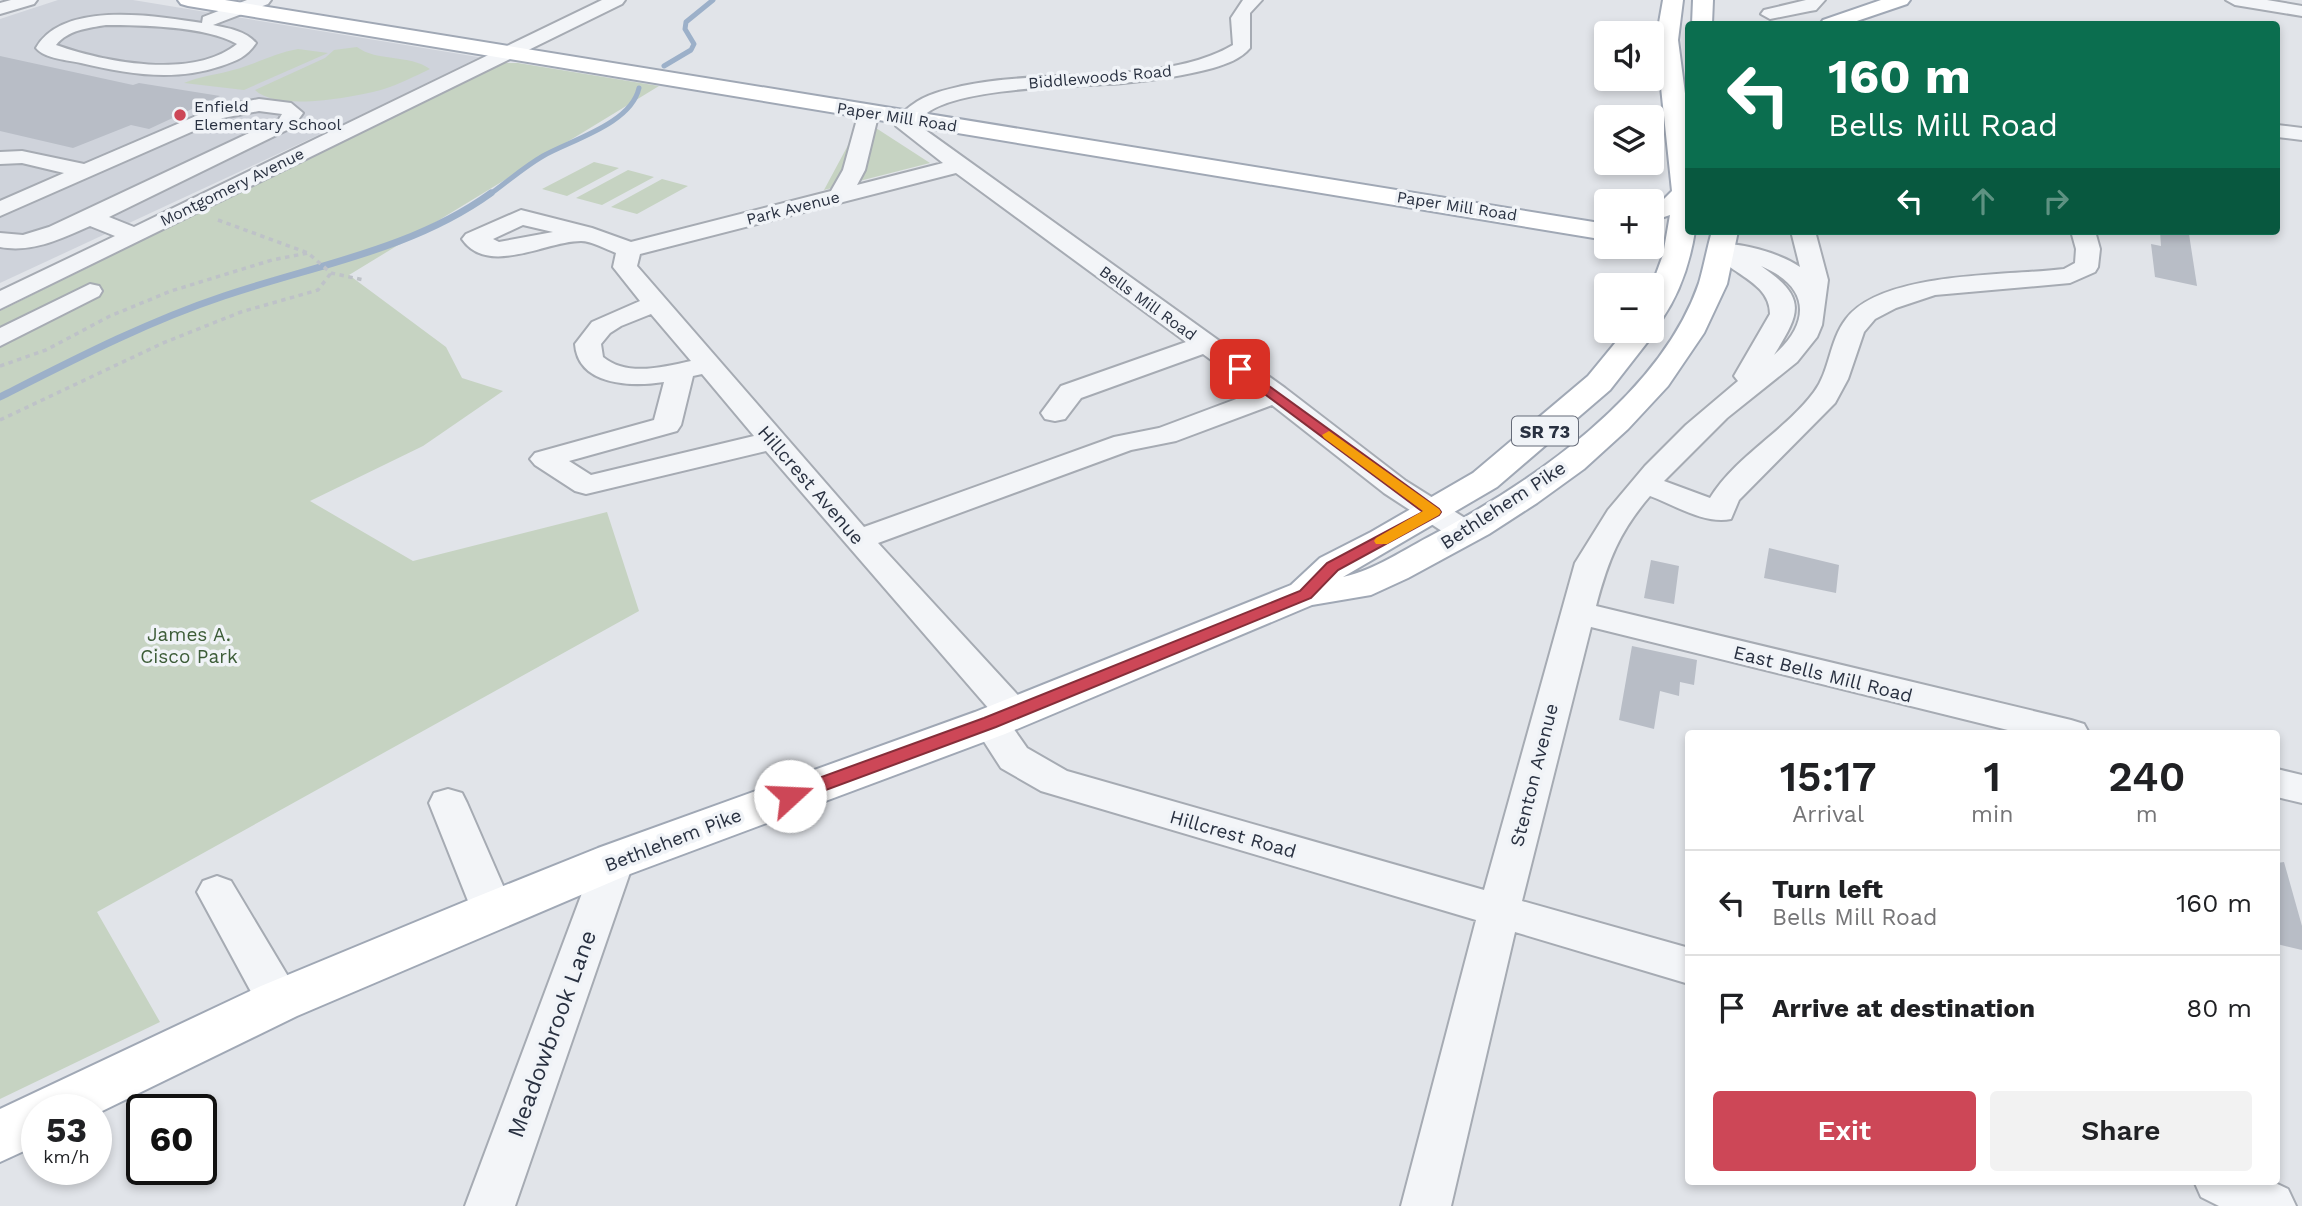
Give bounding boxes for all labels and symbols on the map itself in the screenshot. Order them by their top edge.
street label: Biddlewoods Road [1027,61,1173,93]
place label: Enfield Elementary School [194,97,342,134]
street label: Paper Mill Road [836,98,958,136]
marker: Enfield Elementary School [172,107,188,123]
street label: Montgomery Avenue [157,144,307,230]
street label: Park Avenue [744,187,842,229]
street label: Paper Mill Road [1396,187,1518,225]
street label: Bells Mill Road [1096,262,1200,344]
pin [1210,339,1270,399]
road number: SR 73 [1512,416,1578,446]
street label: Hillcrest Avenue [753,421,869,549]
street label: Bethlehem Pike [1436,456,1570,554]
park label: James A. Cisco Park [140,623,238,668]
street label: East Bells Mill Road [1731,641,1915,707]
street label: Stenton Avenue [1505,701,1563,849]
position arrow [753,759,827,833]
street label: Bethlehem Pike [601,803,745,877]
street label: Hillcrest Road [1167,805,1299,863]
street label: Meadowbrook Lane [502,927,602,1141]
speed limit sign: 60 [126,1094,217,1185]

